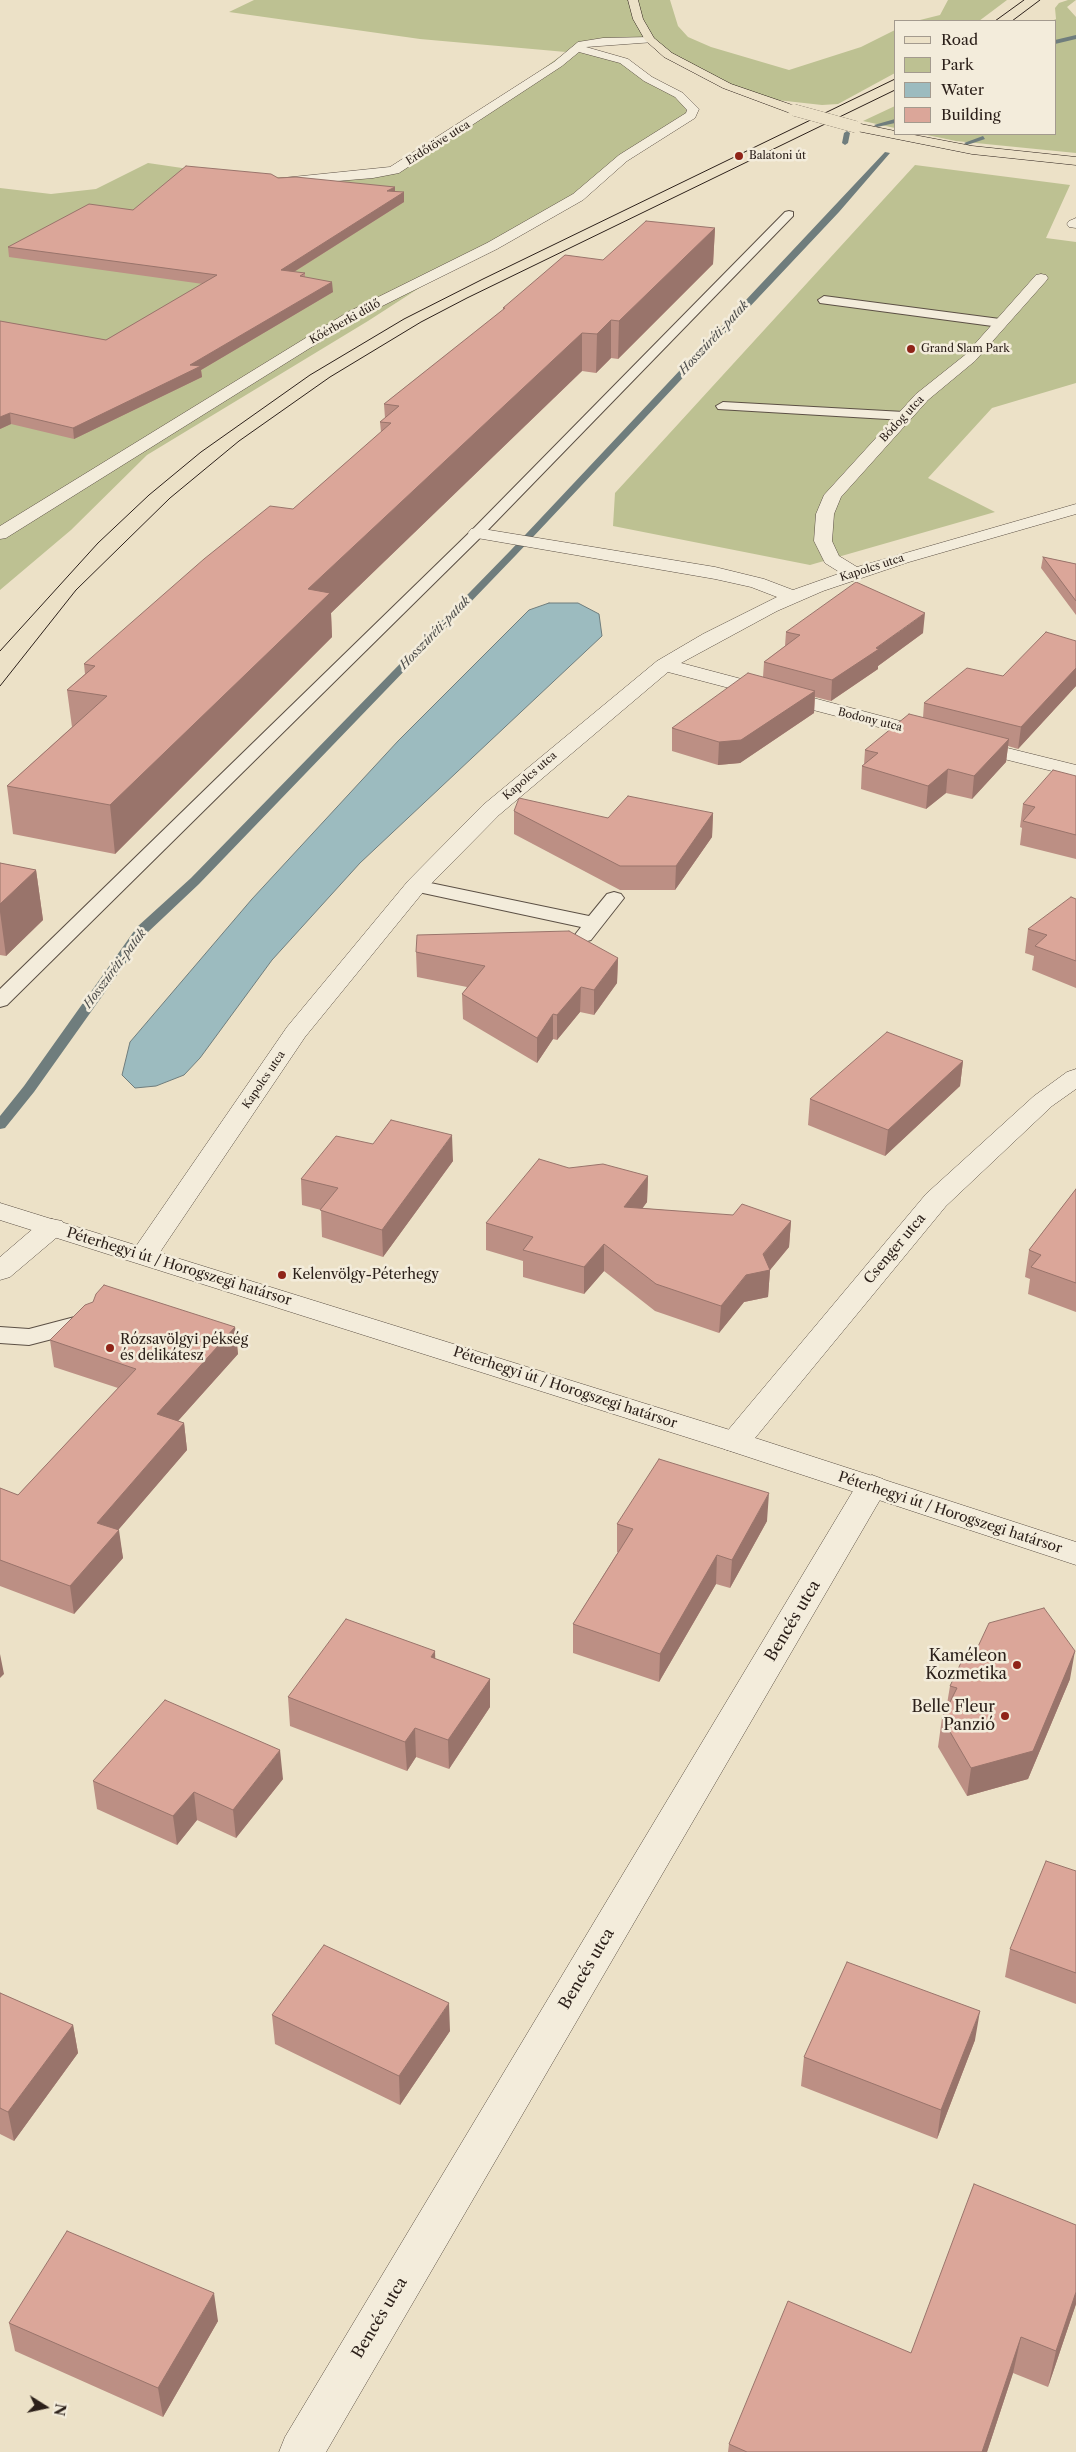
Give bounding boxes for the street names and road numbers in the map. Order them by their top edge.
street label: Erdőtöve utca [404,118,472,168]
street label: Kőérberki dűlő [307,297,383,347]
street label: Bódog utca [877,393,927,445]
street label: Kapolcs utca [838,551,906,585]
street label: Bodony utca [836,706,904,734]
street label: Kapolcs utca [500,749,560,803]
street label: Kapolcs utca [240,1049,288,1111]
street label: Csenger utca [861,1210,929,1288]
street label: Péterhegyi út / Horogszegi határsor [64,1225,294,1309]
street label: Péterhegyi út / Horogszegi határsor [451,1344,679,1432]
street label: Péterhegyi út / Horogszegi határsor [836,1469,1064,1557]
street label: Bencés utca [761,1577,825,1665]
street label: Bencés utca [555,1925,619,2013]
street label: Bencés utca [348,2274,412,2362]

